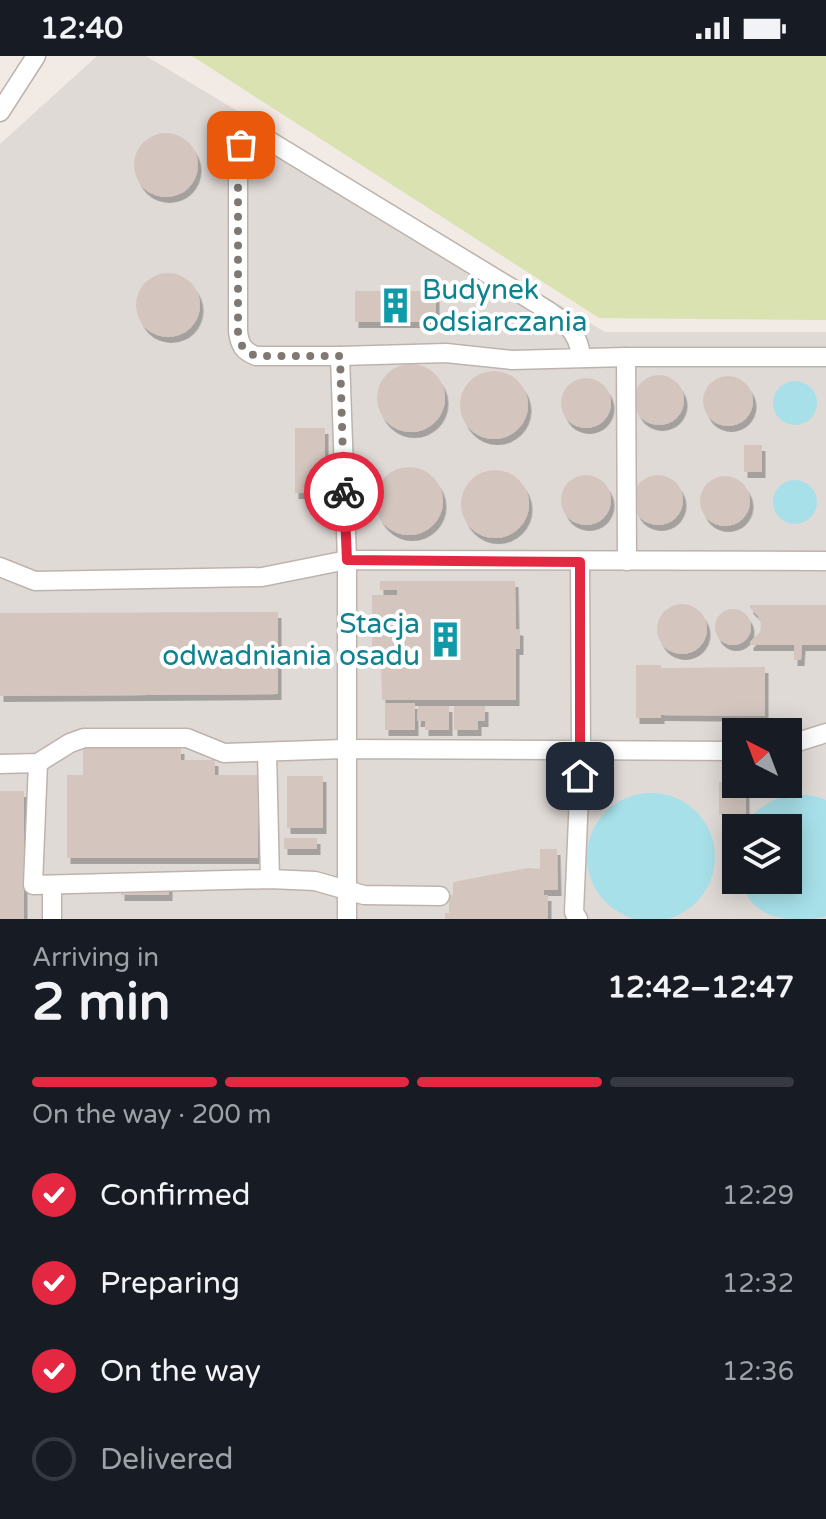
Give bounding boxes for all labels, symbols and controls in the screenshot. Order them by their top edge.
text: 12:40 [40,10,123,47]
pin [207,111,275,179]
icon: bag [219,123,263,167]
place label: Budynek odsiarczania [422,273,588,339]
building icon: Budynek odsiarczania [377,287,415,325]
courier [304,452,384,532]
icon: bike [322,470,366,514]
place label: Stacja odwadniania osadu [162,607,420,673]
building icon: Stacja odwadniania osadu [427,621,465,659]
north arrow [722,718,802,798]
map controls [722,718,802,894]
pin [546,742,614,810]
icon: home [558,754,602,798]
button: layers [722,814,802,894]
text: Arriving in [32,942,159,973]
text: 12:42–12:47 [607,969,794,1006]
text: 2 min [32,971,171,1034]
text: On the way · 200 m [32,1099,271,1130]
icon: check [32,1173,76,1217]
text: Confirmed [100,1177,251,1214]
text: 12:29 [722,1180,794,1211]
icon: check [32,1261,76,1305]
text: Preparing [100,1265,240,1302]
text: 12:32 [722,1268,794,1299]
icon: check [32,1349,76,1393]
text: On the way [100,1353,261,1390]
text: 12:36 [722,1356,794,1387]
text: Delivered [100,1441,234,1478]

